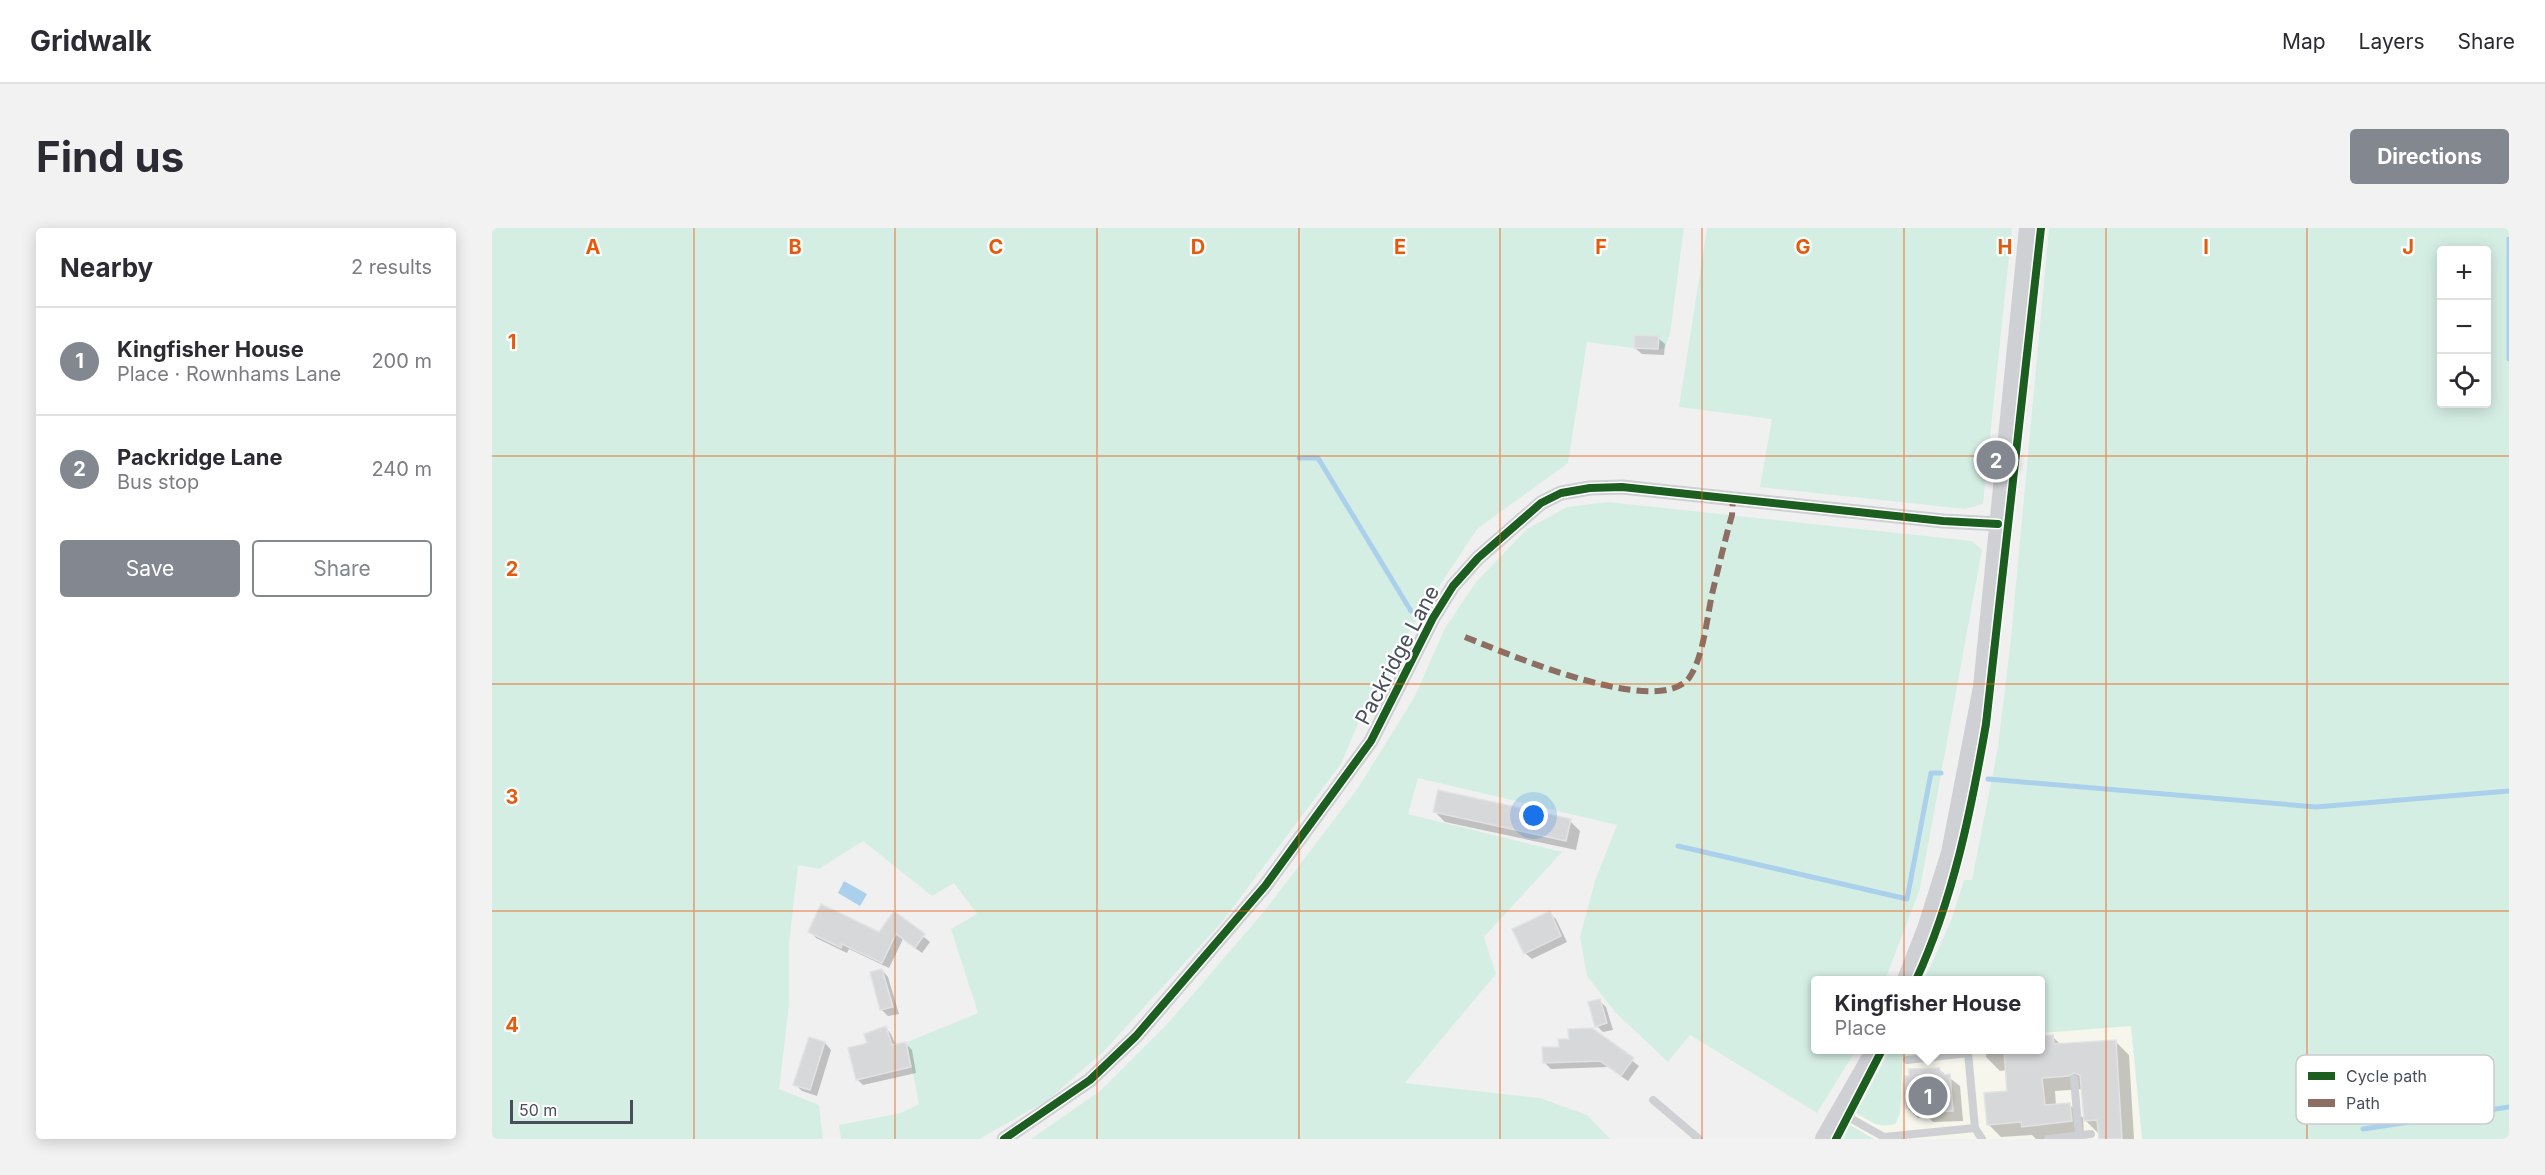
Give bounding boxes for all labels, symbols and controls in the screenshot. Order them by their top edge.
text: Gridwalk [30,24,152,58]
text: Map [2282,29,2326,54]
text: Layers [2359,29,2425,54]
text: Share [2458,29,2515,54]
button: Directions [2350,129,2509,184]
text: Find us [36,131,184,182]
text: A [586,235,601,259]
text: B [788,235,802,259]
text: C [989,235,1003,259]
text: D [1191,235,1205,259]
text: E [1394,235,1406,259]
text: F [1595,235,1607,259]
text: G [1795,235,1811,259]
text: H [1998,235,2012,259]
text: I [2203,235,2209,259]
text: J [2402,235,2414,259]
map controls [2437,246,2491,408]
button: + [2437,246,2491,300]
text: Nearby [60,252,153,283]
text: 2 results [351,255,432,279]
button: − [2437,300,2491,354]
text: 1 [508,330,516,354]
text: Kingfisher House [117,336,304,362]
text: 1 [75,349,84,373]
text: 200 m [371,349,432,373]
button: locate [2437,354,2491,408]
text: Place · Rownhams Lane [117,362,341,386]
pin: 2 [1976,438,2016,482]
text: Packridge Lane [117,444,283,470]
text: 2 [73,457,86,481]
text: 240 m [371,457,432,481]
text: Bus stop [117,470,199,494]
button: Save [60,540,240,597]
button: Share [252,540,432,597]
text: 2 [506,557,518,581]
street label: Packridge Lane [1350,581,1444,729]
text: 3 [506,785,518,809]
your location [1519,801,1548,830]
popup [1811,976,2045,1054]
text: Kingfisher House [1835,990,2021,1016]
text: 4 [505,1013,519,1037]
text: Place [1835,1016,1887,1040]
legend [2296,1055,2494,1124]
text: Cycle path [2346,1066,2427,1086]
pin: 1 [1908,1074,1948,1118]
text: Path [2346,1093,2380,1113]
scale bar [510,1097,633,1124]
text: 50 m [519,1100,557,1120]

